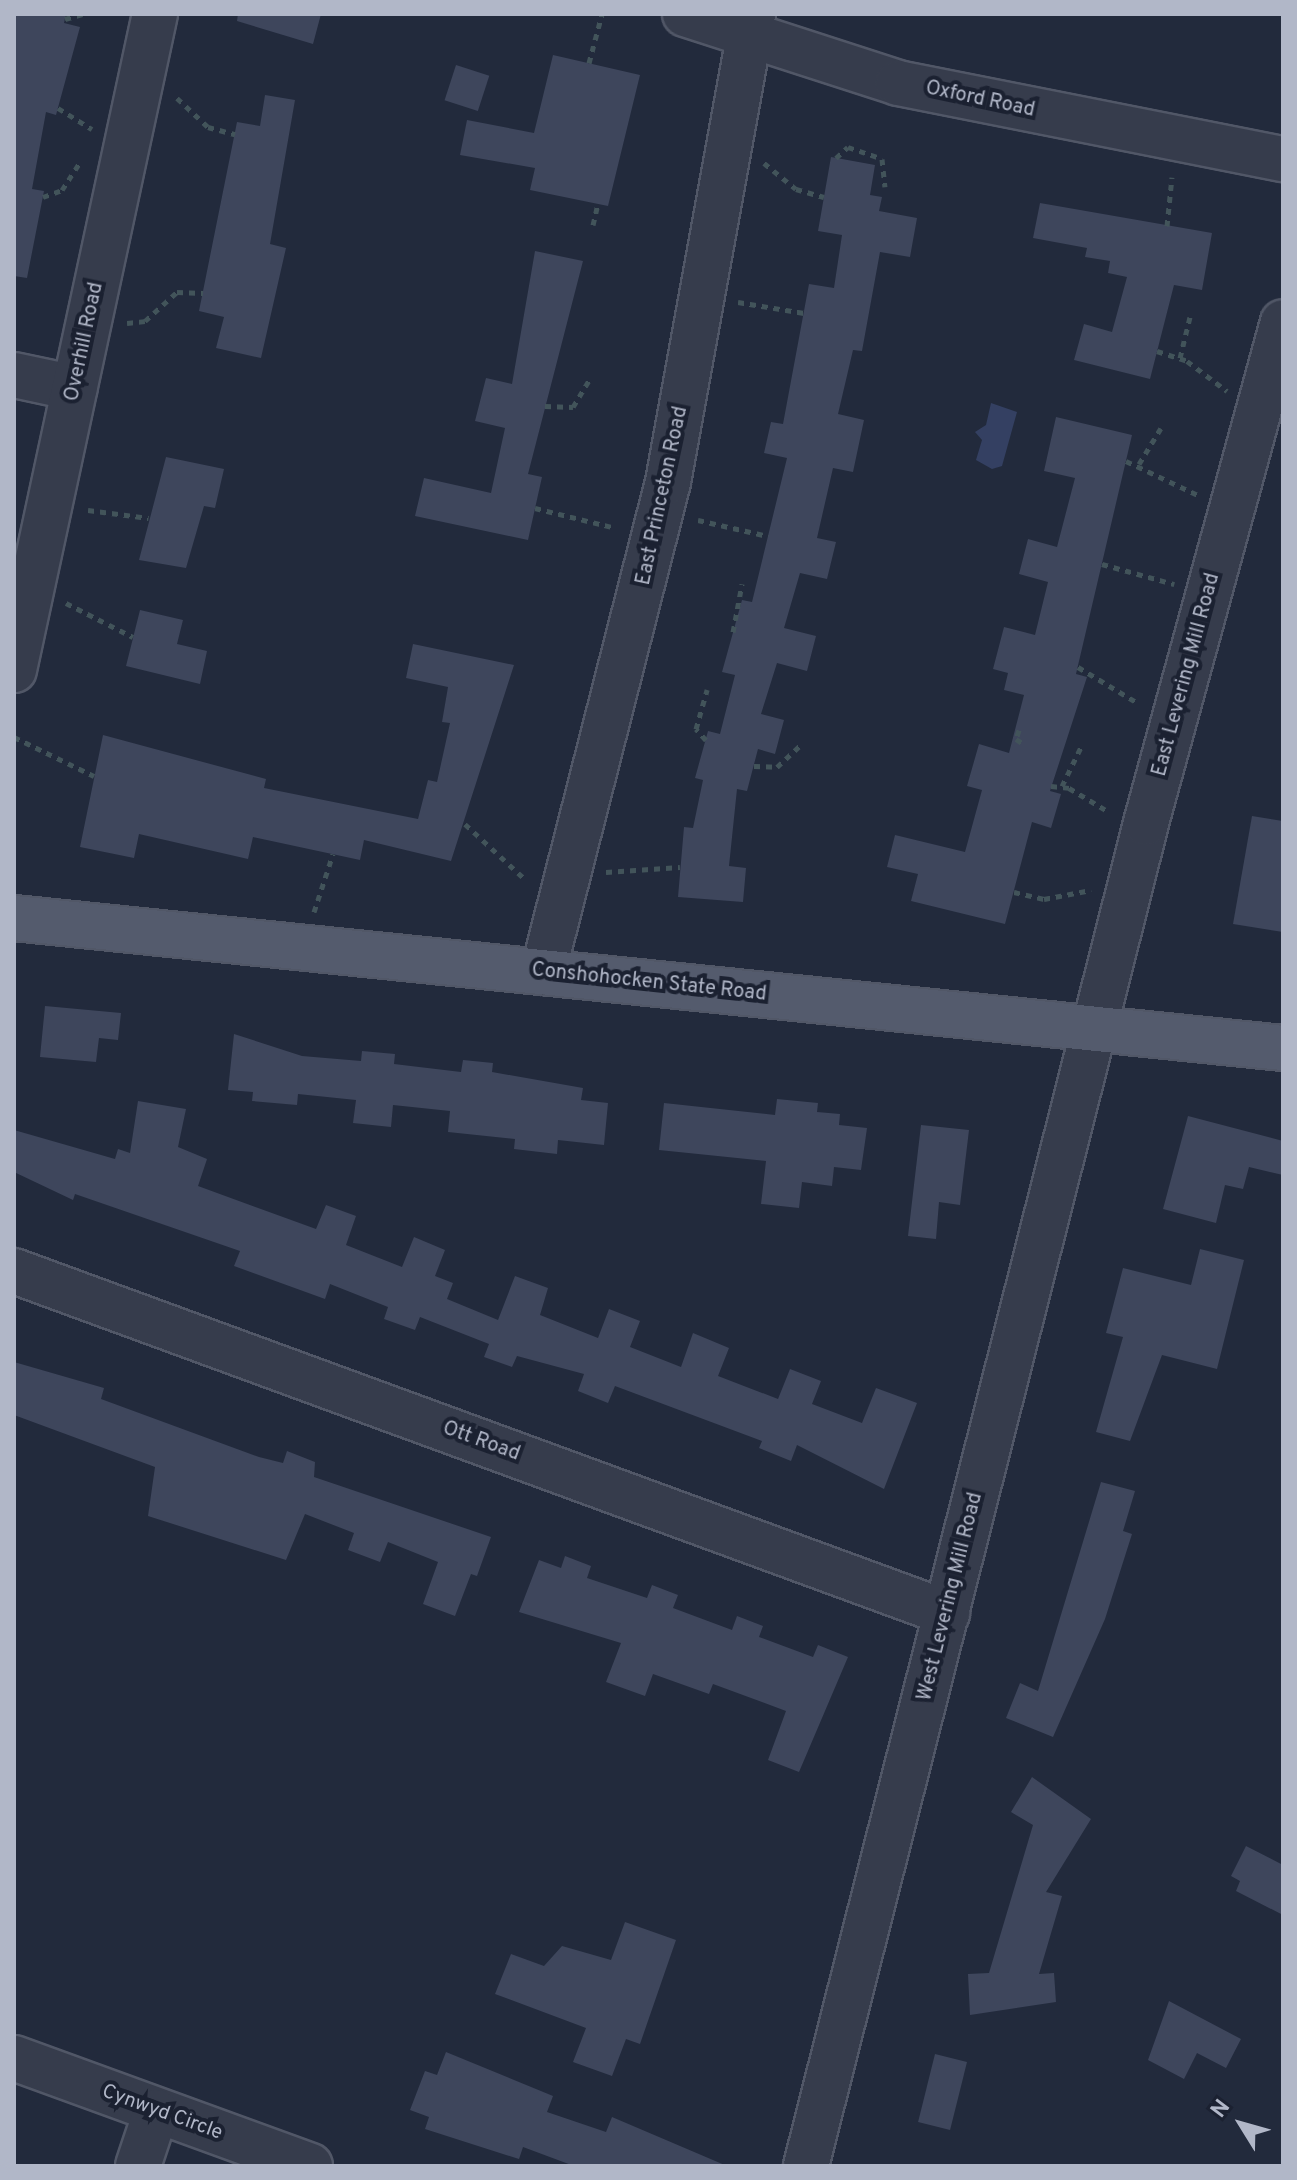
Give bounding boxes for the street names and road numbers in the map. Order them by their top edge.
street label: Oxford Road [923,77,1037,123]
street label: Overhill Road [61,280,109,404]
street label: East Princeton Road [632,404,694,588]
street label: East Levering Mill Road [1148,571,1226,779]
street label: Conshohocken State Road [530,959,768,1007]
street label: Ott Road [439,1417,523,1467]
street label: West Levering Mill Road [913,1490,989,1704]
street label: Cynwyd Circle [98,2080,226,2146]

